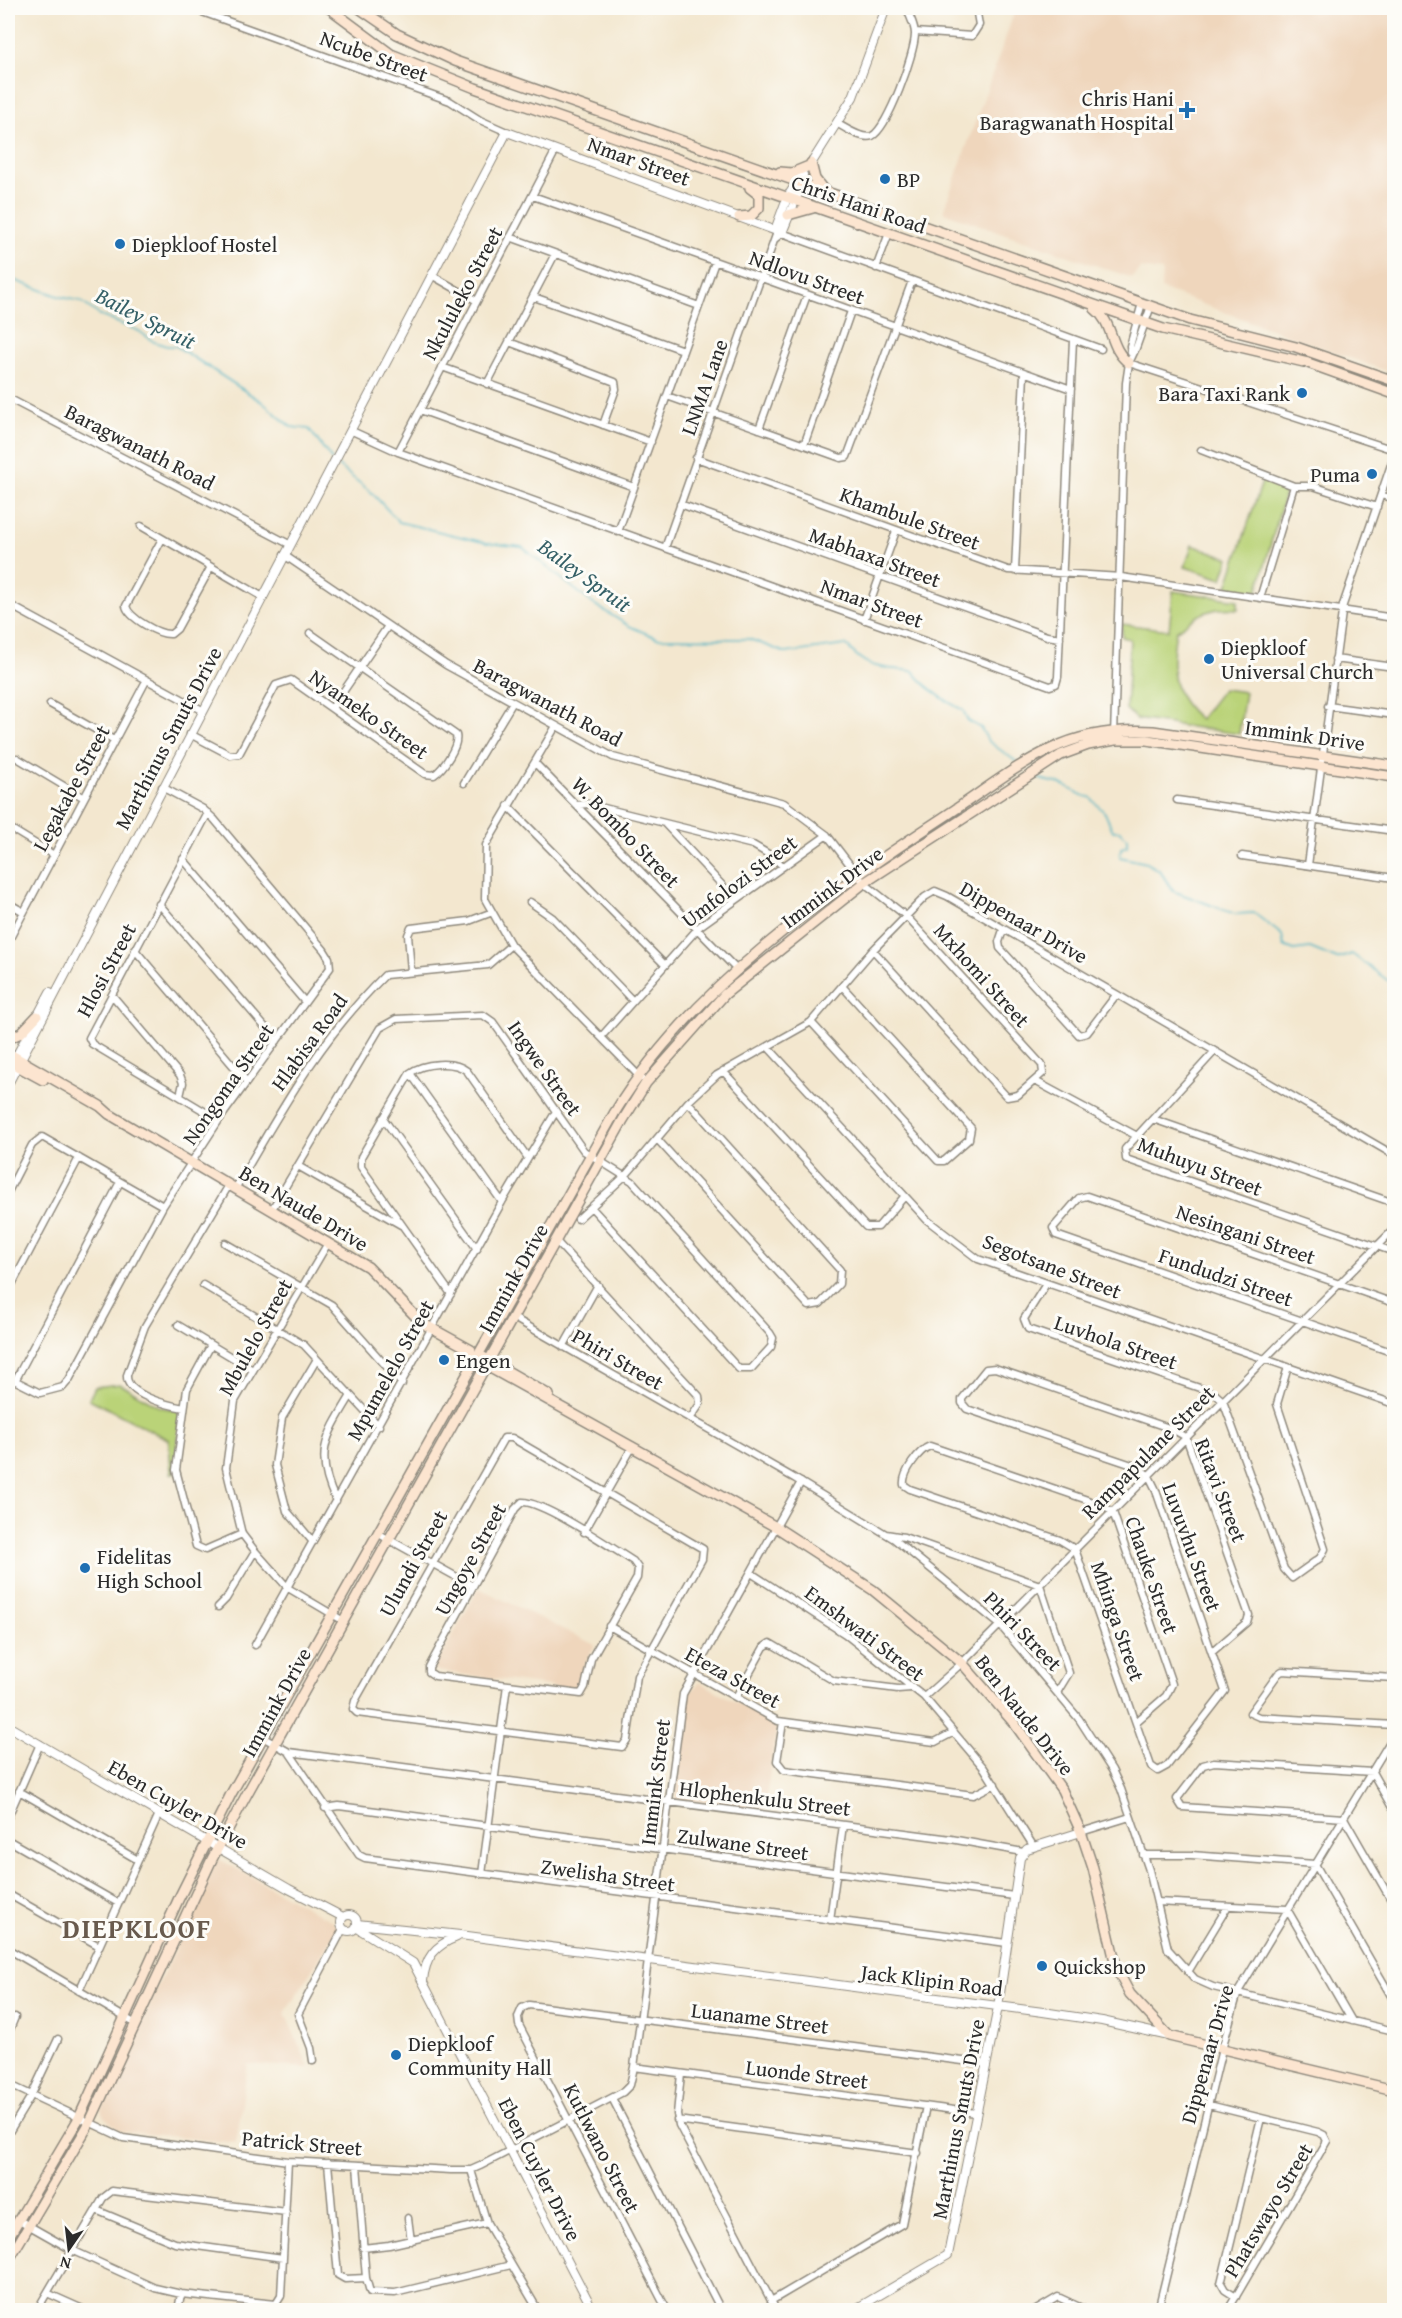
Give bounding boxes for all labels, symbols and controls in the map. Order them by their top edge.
street label: Ncube Street [316,22,433,90]
place label: Chris Hani Baragwanath Hospital [980,83,1174,138]
marker: Chris Hani Baragwanath Hospital [1178,101,1196,119]
street label: Nmar Street [583,128,695,194]
place label: BP [897,164,920,195]
street label: Chris Hani Road [787,166,931,242]
marker: BP [878,172,892,186]
street label: Nkululeko Street [414,220,511,365]
place label: Diepkloof Hostel [132,229,277,260]
marker: Diepkloof Hostel [113,237,127,251]
street label: Ndlovu Street [745,242,870,312]
water label: Bailey Spruit [90,279,202,357]
street label: LNMA Lane [672,334,736,439]
place label: Bara Taxi Rank [1159,378,1290,409]
marker: Bara Taxi Rank [1295,386,1309,400]
street label: Baragwanath Road [60,396,221,499]
place label: Puma [1310,459,1360,490]
marker: Puma [1365,467,1379,481]
street label: Khambule Street [836,478,985,558]
street label: Mabhaxa Street [805,519,946,595]
water label: Bailey Spruit [531,530,639,620]
street label: Nmar Street [816,570,928,636]
place label: Diepkloof Universal Church [1221,632,1374,687]
street label: Marthinus Smuts Drive [107,641,229,835]
street label: Baragwanath Road [468,650,629,755]
marker: Diepkloof Universal Church [1202,652,1216,666]
street label: Nyameko Street [303,661,436,767]
street label: Immink Drive [1243,711,1367,759]
street label: Legakabe Street [25,719,118,857]
street label: W. Bombo Street [565,769,688,895]
street label: Umfolozi Street [675,827,804,935]
street label: Immink Drive [774,838,890,936]
street label: Dippenaar Drive [954,873,1094,971]
street label: Mxhomi Street [927,916,1038,1035]
street label: Hlosi Street [68,917,144,1023]
street label: Hlabisa Road [263,986,355,1097]
street label: Ingwe Street [501,1014,590,1123]
street label: Nongoma Street [175,1016,282,1151]
street label: Muhuyu Street [1133,1128,1267,1204]
street label: Ben Naude Drive [233,1157,375,1259]
street label: Nesingani Street [1172,1196,1320,1273]
street label: Immink Drive [470,1218,556,1338]
street label: Segotsane Street [978,1225,1126,1307]
street label: Fundudzi Street [1155,1240,1298,1315]
street label: Mbulelo Street [210,1272,300,1401]
street label: Mpumelelo Street [338,1293,442,1446]
street label: Luvhola Street [1050,1306,1182,1378]
street label: Phiri Street [566,1320,670,1398]
place label: Engen [456,1345,511,1376]
marker: Engen [437,1353,451,1367]
street label: Rampapulane Street [1074,1378,1222,1526]
street label: Ritavi Street [1187,1434,1255,1547]
street label: Luvuvhu Street [1154,1478,1230,1616]
street label: Ungoye Street [426,1497,514,1621]
street label: Ulundi Street [371,1503,455,1622]
street label: Chauke Street [1117,1512,1187,1638]
place label: Fidelitas High School [97,1541,202,1596]
street label: Mhinga Street [1083,1557,1153,1686]
marker: Fidelitas High School [78,1561,92,1575]
street label: Emshwati Street [798,1577,932,1689]
street label: Phiri Street [977,1584,1070,1679]
street label: Eteza Street [680,1638,787,1716]
street label: Immink Drive [233,1642,319,1762]
street label: Ben Naude Drive [968,1648,1082,1782]
street label: Immink Street [632,1717,678,1847]
street label: Eben Cuyler Drive [102,1751,254,1857]
street label: Hlophenkulu Street [678,1772,853,1824]
street label: Zulwane Street [675,1819,811,1869]
street label: Zwelisha Street [539,1850,678,1900]
district label: DIEPKLOOF [62,1908,212,1948]
place label: Quickshop [1054,1951,1146,1982]
street label: Jack Klipin Road [856,1956,1005,2004]
marker: Quickshop [1035,1959,1049,1973]
street label: Dippenaar Drive [1172,1981,1242,2127]
street label: Luaname Street [690,1994,831,2042]
street label: Marthinus Smuts Drive [923,2016,993,2222]
place label: Diepkloof Community Hall [408,2028,552,2083]
marker: Diepkloof Community Hall [389,2048,403,2062]
street label: Luonde Street [744,2051,870,2097]
street label: Kutlwano Street [556,2078,648,2219]
street label: Eben Cuyler Drive [491,2092,590,2246]
street label: Patrick Street [241,2122,364,2164]
street label: Phatswayo Street [1216,2136,1321,2283]
north arrow [39,2219,99,2279]
text: N [57,2251,73,2276]

